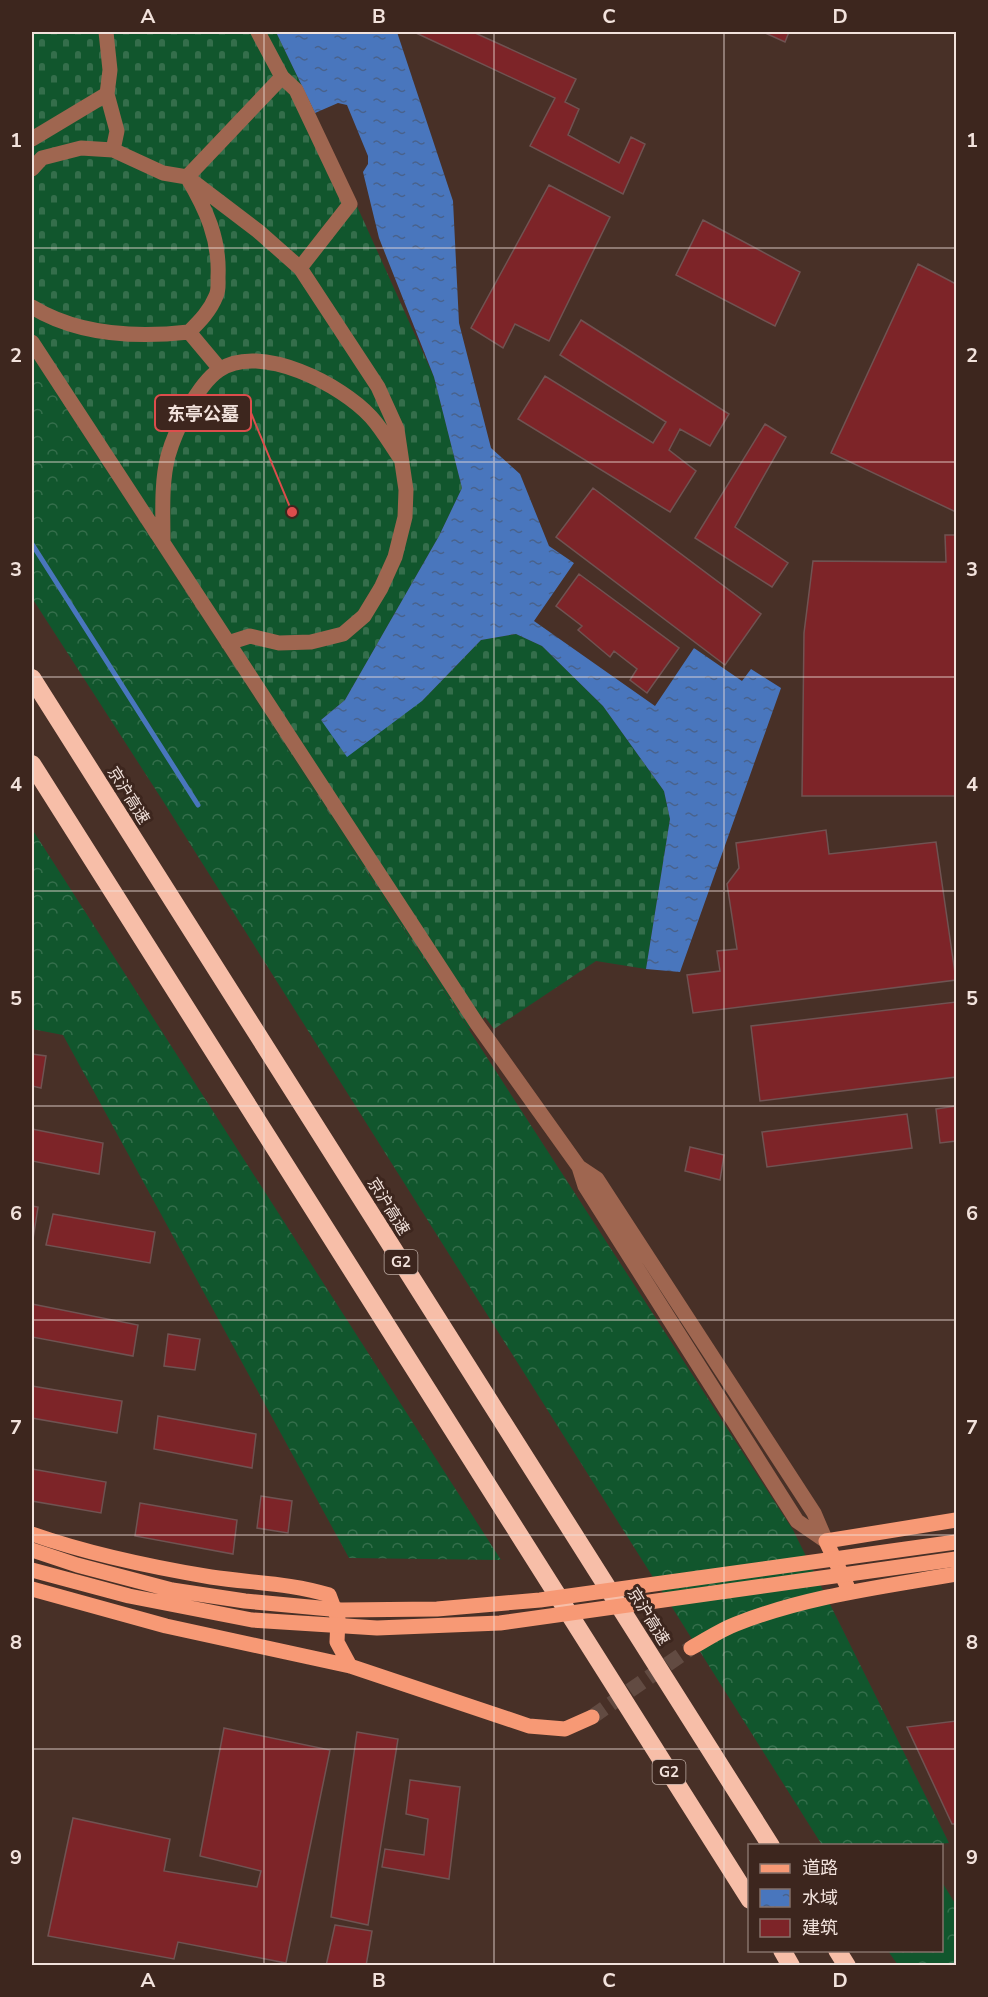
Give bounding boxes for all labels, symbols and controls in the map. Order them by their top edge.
text: A [141,3,156,30]
text: B [372,3,386,30]
text: C [602,3,616,30]
text: D [832,3,848,30]
text: 1 [10,127,22,154]
text: 1 [966,127,978,154]
text: 2 [10,342,22,369]
text: 2 [966,342,978,369]
callout: 东亭公墓 [155,395,251,431]
text: 东亭公墓 [167,402,239,426]
text: 3 [10,556,22,583]
text: 3 [966,556,978,583]
street label: 京沪高速 [102,763,154,829]
text: 4 [10,771,22,798]
text: 4 [966,771,978,798]
text: 5 [10,985,22,1012]
text: 5 [966,985,978,1012]
street label: 京沪高速 [362,1174,414,1240]
text: 6 [10,1200,22,1227]
text: 6 [966,1200,978,1227]
road number: G2 [384,1250,418,1274]
text: 7 [10,1414,22,1441]
text: 7 [966,1414,978,1441]
street label: 京沪高速 [622,1584,674,1650]
text: 8 [10,1629,22,1656]
text: 8 [966,1629,978,1656]
road number: G2 [652,1760,686,1784]
text: 9 [10,1844,22,1871]
legend [748,1844,943,1952]
text: 9 [966,1844,978,1871]
text: 道路 [802,1856,838,1880]
text: 水域 [802,1886,838,1910]
text: 建筑 [802,1916,838,1940]
text: A [141,1967,156,1994]
text: B [372,1967,386,1994]
text: C [602,1967,616,1994]
text: D [832,1967,848,1994]

